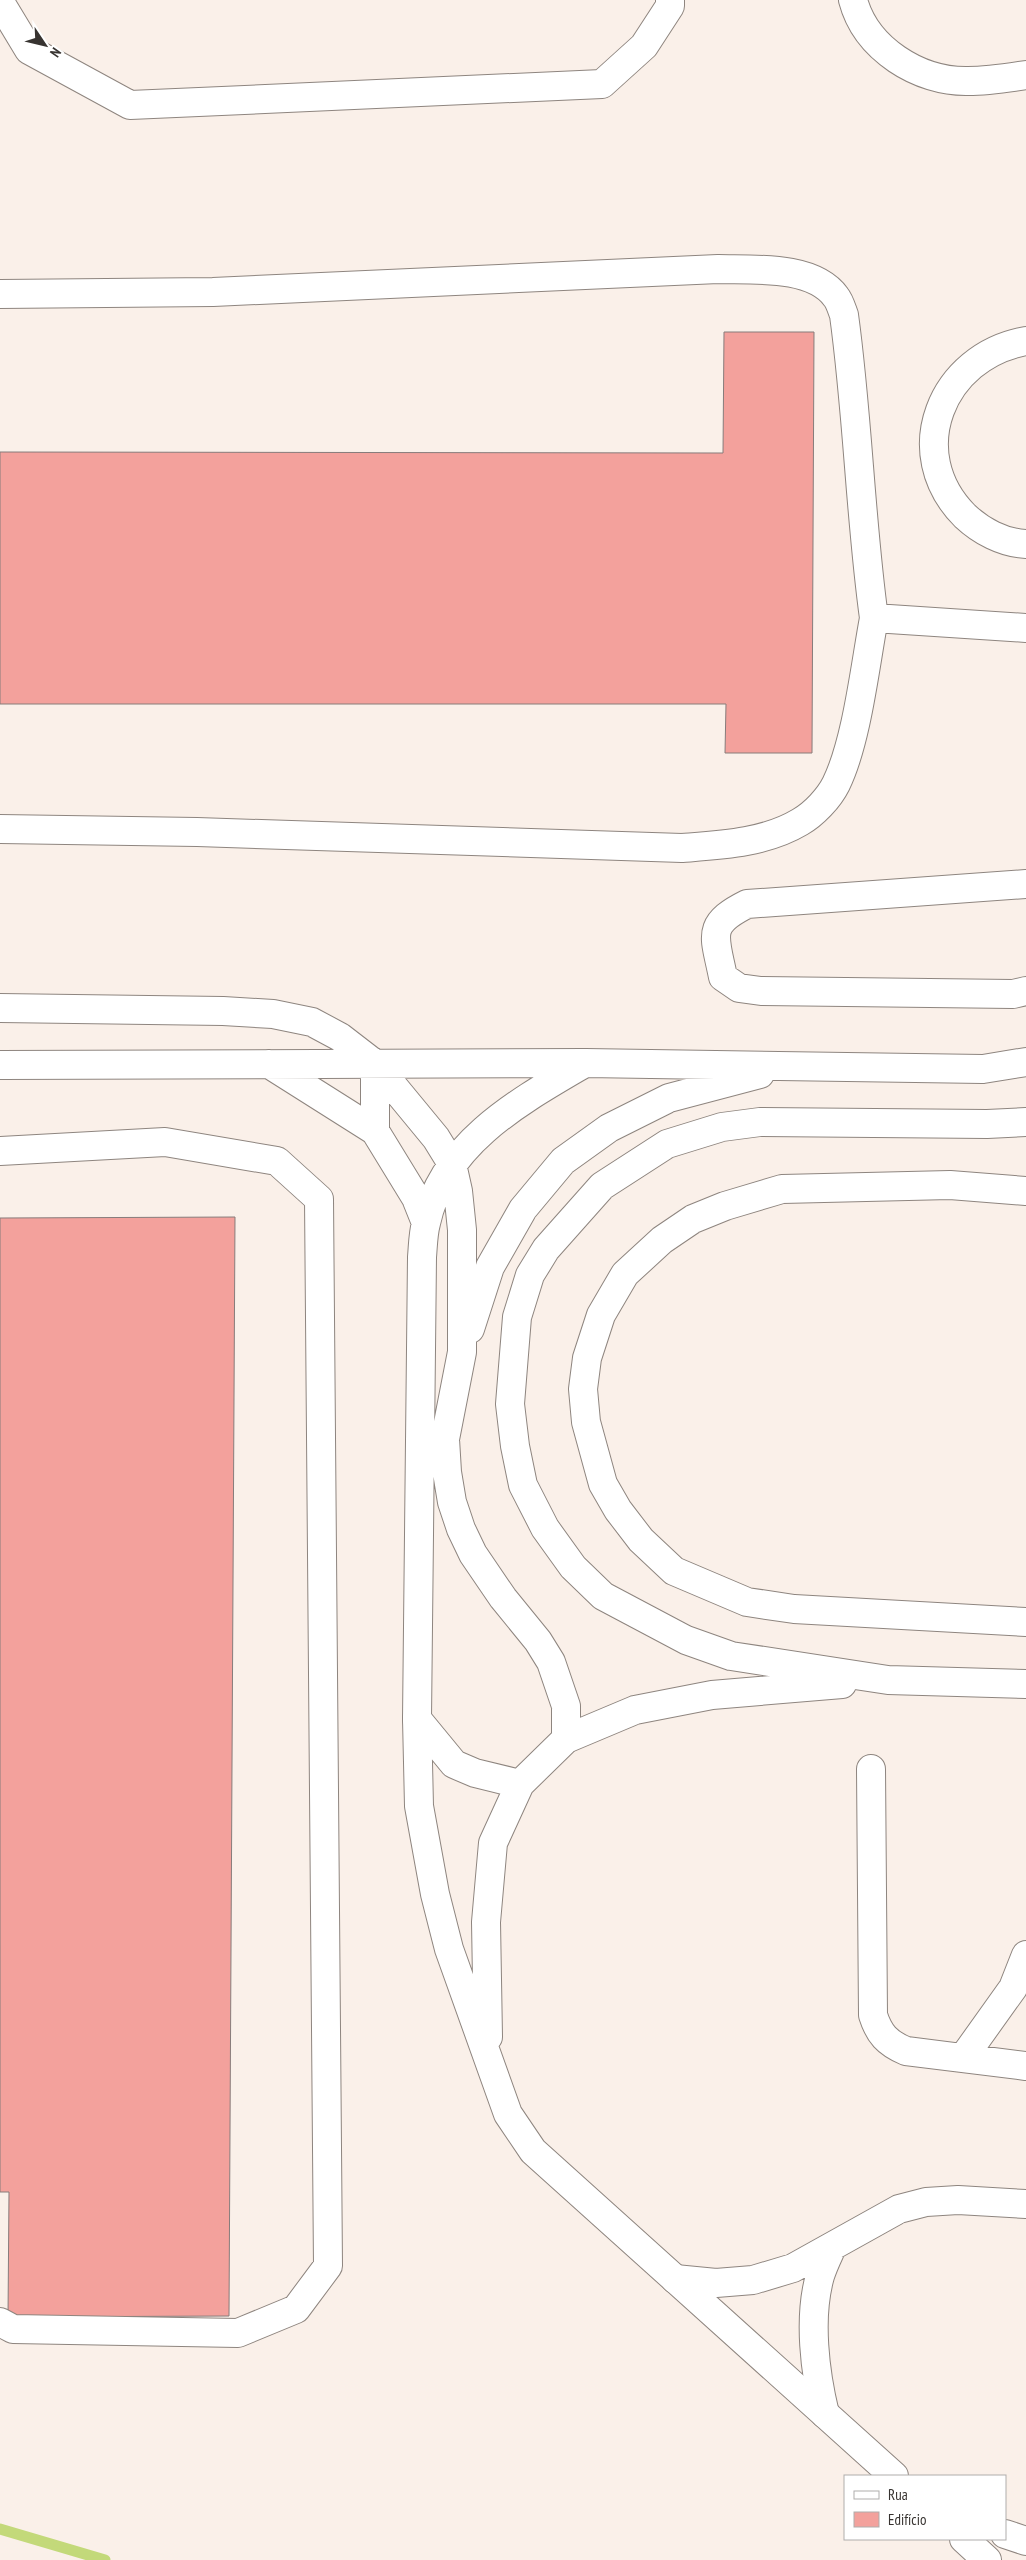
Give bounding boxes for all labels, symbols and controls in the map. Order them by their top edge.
north arrow [20,20,70,70]
text: N [46,44,65,61]
legend [844,2475,1006,2540]
text: Rua [888,2485,908,2504]
text: Edifício [888,2510,926,2529]

